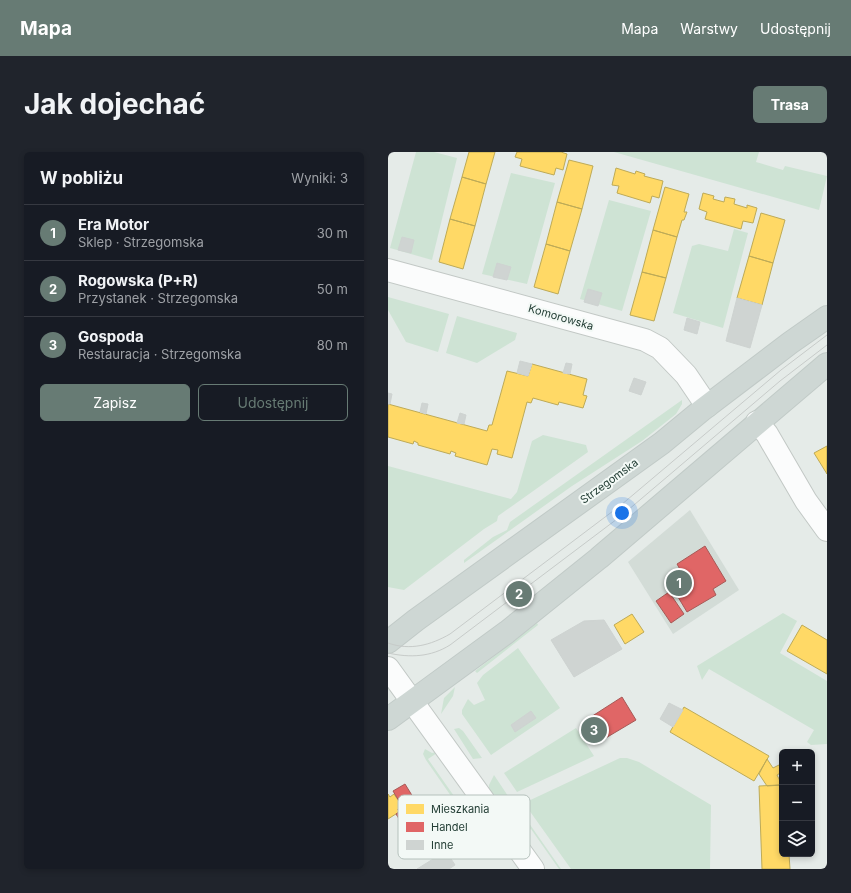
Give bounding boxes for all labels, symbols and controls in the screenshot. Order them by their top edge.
text: Mapa [20,17,72,40]
text: Mapa [621,20,658,37]
text: Warstwy [680,20,738,37]
text: Udostępnij [760,20,831,37]
button: Trasa [753,86,827,123]
text: Jak dojechać [24,87,205,121]
text: W pobliżu [40,168,123,188]
text: Wyniki: 3 [291,170,348,186]
text: Era Motor [78,215,149,234]
text: 1 [50,225,56,241]
text: 30 m [317,225,348,241]
text: Sklep · Strzegomska [78,234,204,250]
text: Rogowska (P+R) [78,271,198,290]
text: 2 [49,281,57,297]
text: 50 m [317,281,348,297]
text: Przystanek · Strzegomska [78,290,238,306]
street label: Komorowska [527,301,595,333]
text: Gospoda [78,327,144,346]
text: 3 [49,337,57,353]
text: 80 m [317,337,348,353]
text: Restauracja · Strzegomska [78,346,242,362]
button: Zapisz [40,384,190,421]
button: Udostępnij [198,384,348,421]
street label: Strzegomska [577,455,641,507]
your location [612,503,632,523]
pin: 1 [666,568,692,598]
pin: 2 [506,579,532,609]
pin: 3 [581,715,607,745]
map controls [779,749,815,857]
button: + [779,749,815,785]
button: − [779,785,815,821]
legend [398,795,530,859]
text: Mieszkania [431,802,489,816]
text: Handel [431,820,468,834]
button: layers [779,821,815,857]
text: Inne [431,838,453,852]

